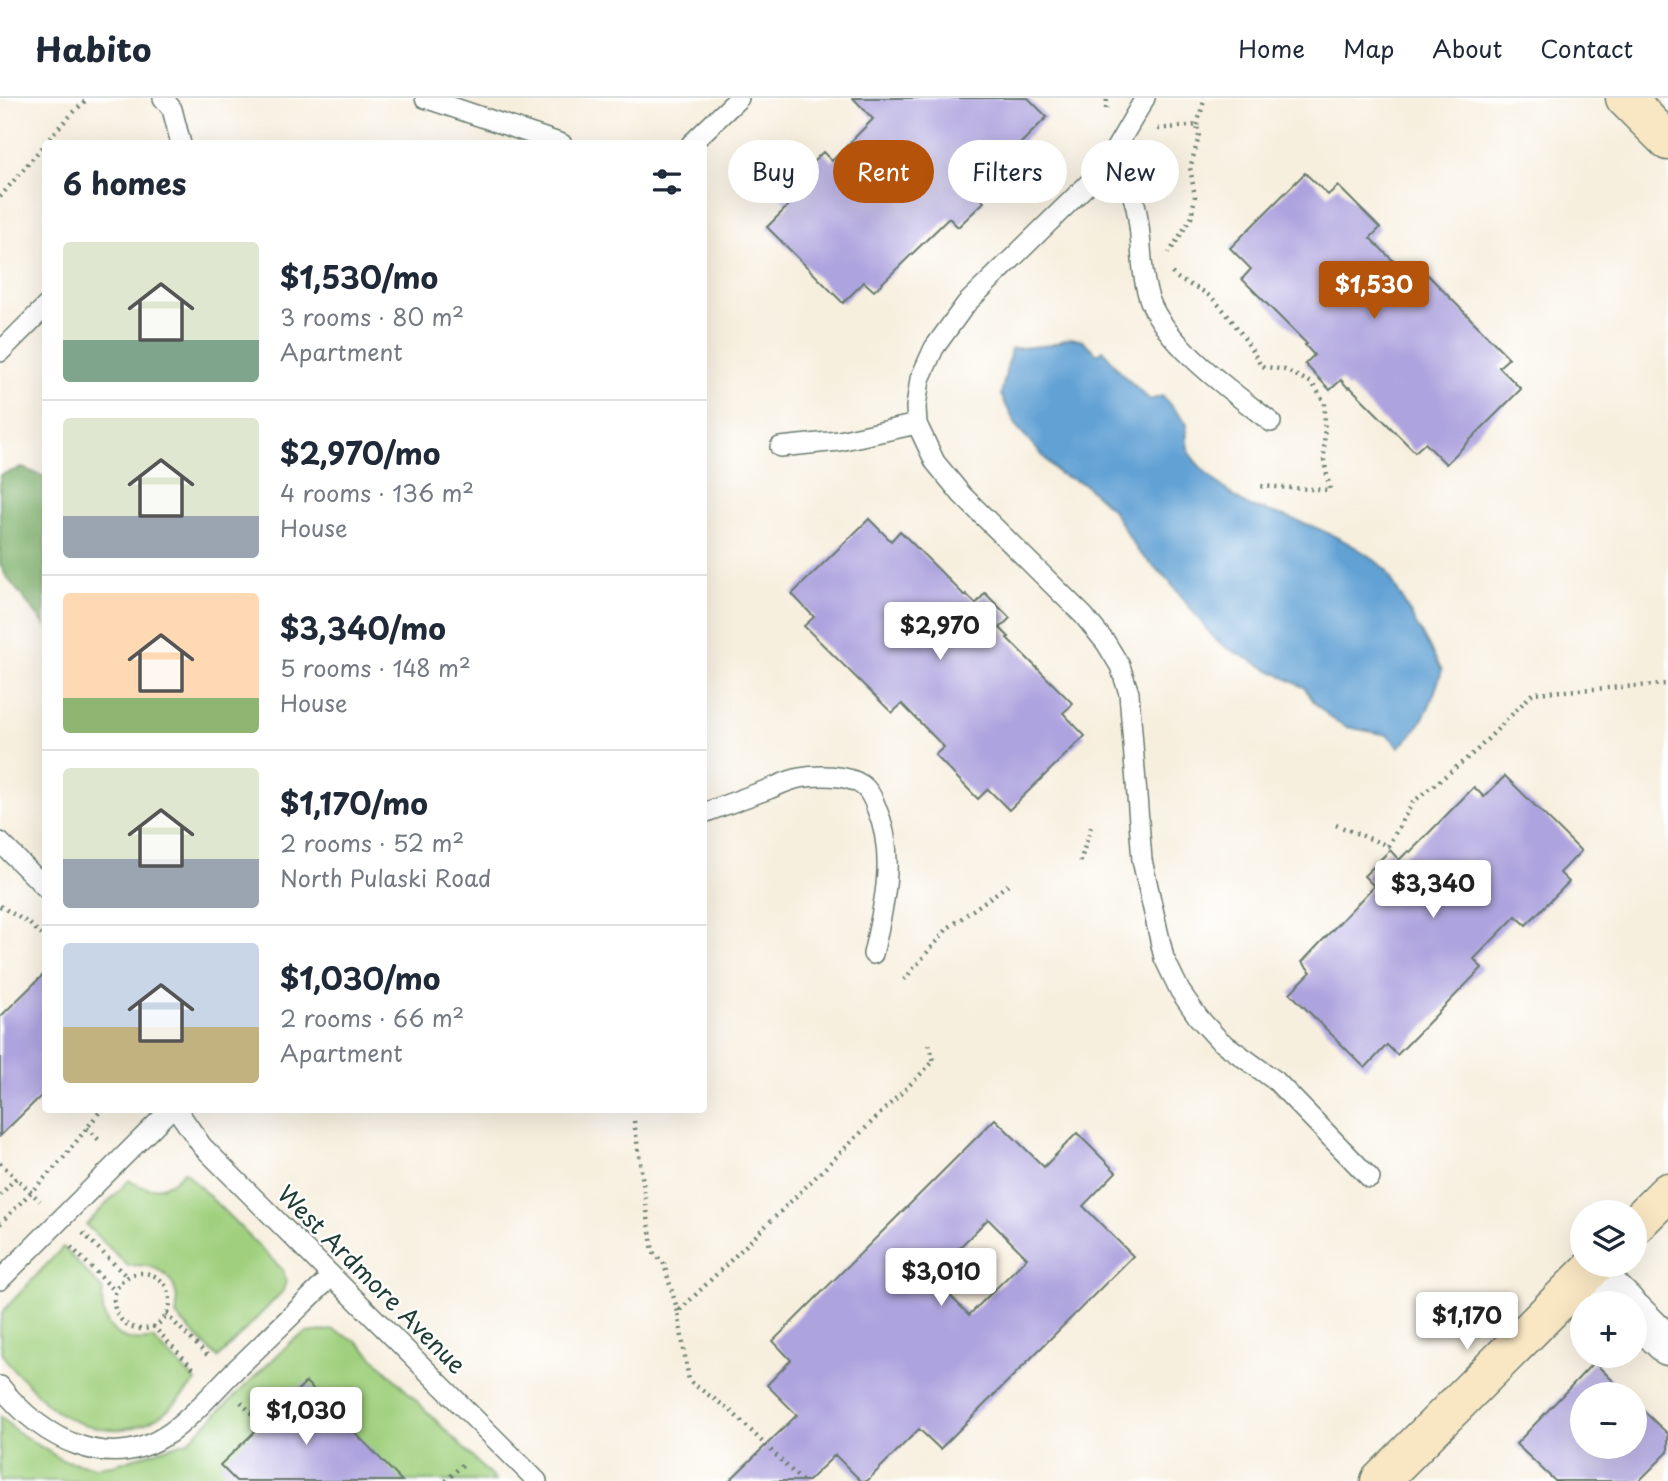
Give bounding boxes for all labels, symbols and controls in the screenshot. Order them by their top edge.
text: Habito [35,23,151,73]
text: Home [1238,30,1305,66]
text: Map [1343,30,1394,66]
text: About [1432,30,1502,66]
text: Contact [1540,30,1633,66]
chip: Buy [728,140,819,203]
chip: Rent [833,140,934,203]
chip: Filters [948,140,1067,203]
chip: New [1081,140,1179,203]
text: 6 homes [63,160,186,205]
icon: filters [648,163,686,201]
text: $1,530/mo [280,254,438,299]
pin: $1,530 [1317,262,1431,321]
text: $1,530 [1335,266,1413,301]
icon: home [119,270,203,354]
text: 3 rooms · 80 m² [280,299,464,334]
text: Apartment [280,334,403,369]
text: $2,970/mo [280,430,440,475]
icon: home [119,446,203,530]
text: 4 rooms · 136 m² [280,475,474,510]
text: House [280,510,347,545]
pin: $2,970 [883,602,997,662]
text: $3,340/mo [280,605,446,650]
text: $2,970 [900,607,980,642]
icon: home [119,621,203,705]
text: 5 rooms · 148 m² [280,650,471,685]
text: House [280,685,347,720]
text: $1,170/mo [280,780,428,825]
icon: home [119,796,203,880]
text: 2 rooms · 52 m² [280,825,464,860]
text: North Pulaski Road [280,860,492,895]
pin: $3,340 [1376,860,1490,920]
text: $3,340 [1391,865,1475,900]
text: $1,030/mo [280,955,441,1000]
icon: home [119,971,203,1055]
text: 2 rooms · 66 m² [280,1000,464,1035]
text: Apartment [280,1035,403,1070]
street label: West Ardmore Avenue [270,1176,475,1381]
map controls [1570,1200,1647,1459]
button: layers [1570,1200,1647,1277]
pin: $3,010 [884,1248,998,1308]
text: $3,010 [901,1253,981,1288]
button: + [1570,1291,1647,1368]
pin: $1,170 [1410,1292,1524,1352]
text: $1,170 [1432,1297,1502,1332]
button: − [1570,1382,1647,1459]
pin: $1,030 [249,1388,363,1447]
text: $1,030 [266,1392,346,1427]

